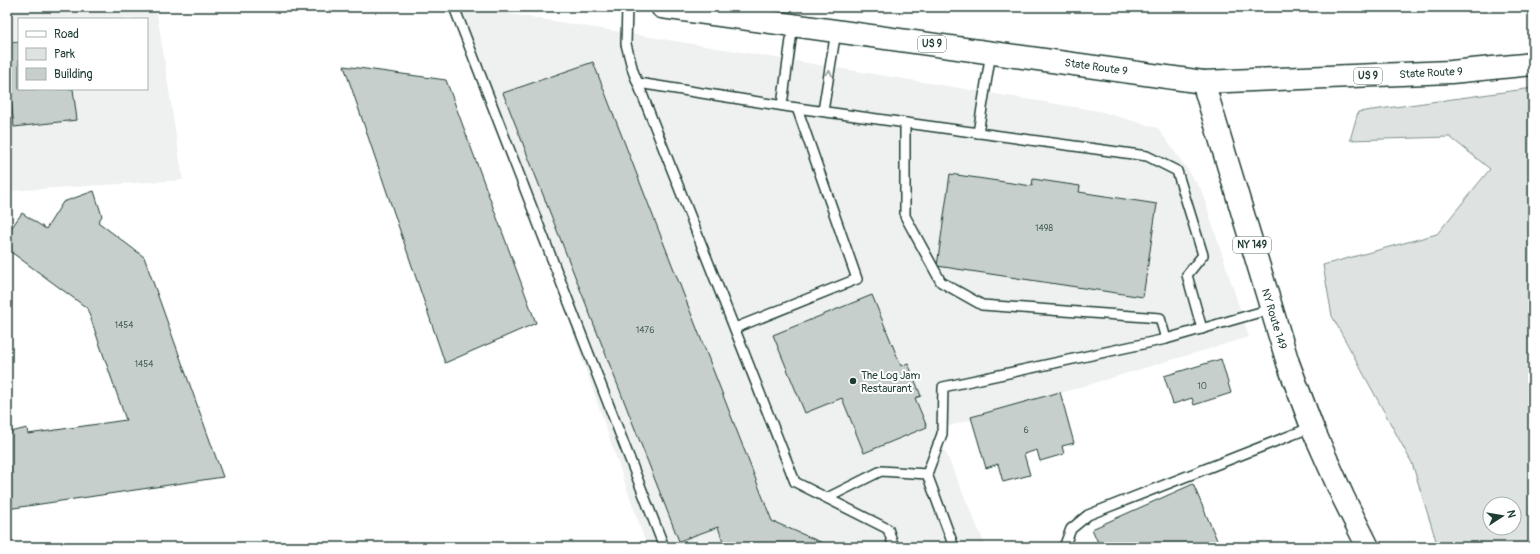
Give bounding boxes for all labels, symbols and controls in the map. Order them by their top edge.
legend [18,18,148,90]
text: Road [54,27,79,42]
road number: US 9 [918,36,946,52]
text: Park [54,47,75,62]
street label: State Route 9 [1064,56,1129,78]
street label: State Route 9 [1399,65,1463,81]
text: Building [54,67,93,82]
road number: US 9 [1354,68,1382,84]
one-way arrow [824,70,833,76]
house number: 1498 [1035,223,1053,234]
road number: NY 149 [1233,237,1271,253]
street label: NY Route 149 [1259,287,1289,351]
house number: 1454 [115,320,134,331]
house number: 1476 [636,325,654,336]
house number: 1454 [135,359,154,370]
place label: The Log Jam Restaurant [861,369,920,395]
marker: The Log Jam Restaurant [848,376,858,386]
house number: 10 [1197,381,1207,392]
house number: 6 [1023,425,1029,436]
north arrow [1482,496,1522,536]
text: N [1504,509,1519,520]

